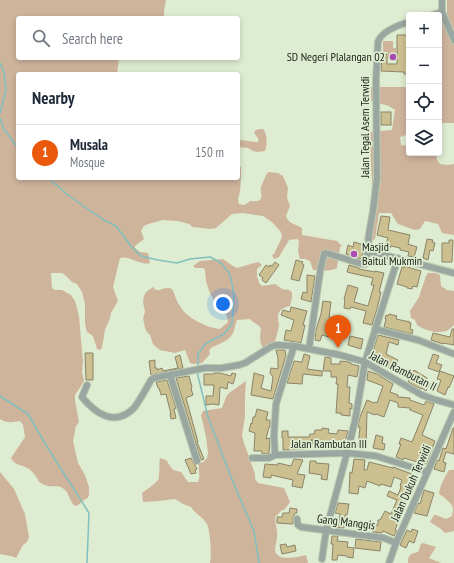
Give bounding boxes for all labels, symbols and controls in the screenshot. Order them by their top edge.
map controls [406,12,442,156]
button: + [406,12,442,48]
search box [16,16,240,60]
icon: search [30,27,52,49]
text: Search here [62,29,123,48]
button: − [406,48,442,84]
place label: SD Negeri Plalangan 02 [287,49,385,64]
marker: SD Negeri Plalangan 02 [388,52,398,62]
street label: Jalan Tegal Asem Terwidi [357,76,372,179]
button: locate [406,84,442,120]
text: Nearby [32,87,75,109]
button: layers [406,120,442,156]
text: Musala [70,135,108,154]
text: 1 [42,144,48,161]
text: 150 m [195,144,224,161]
text: Mosque [70,154,105,171]
place label: Masjid Baitul Mukmin [362,239,422,268]
marker: Masjid Baitul Mukmin [349,249,359,259]
your location [213,294,233,314]
pin: 1 [325,315,351,348]
street label: Jalan Rambutan II [366,347,439,394]
street label: Jalan Rambutan III [290,436,367,451]
street label: Jalan Dukuh Terwidi [387,442,434,524]
street label: Gang Manggis [316,510,376,533]

